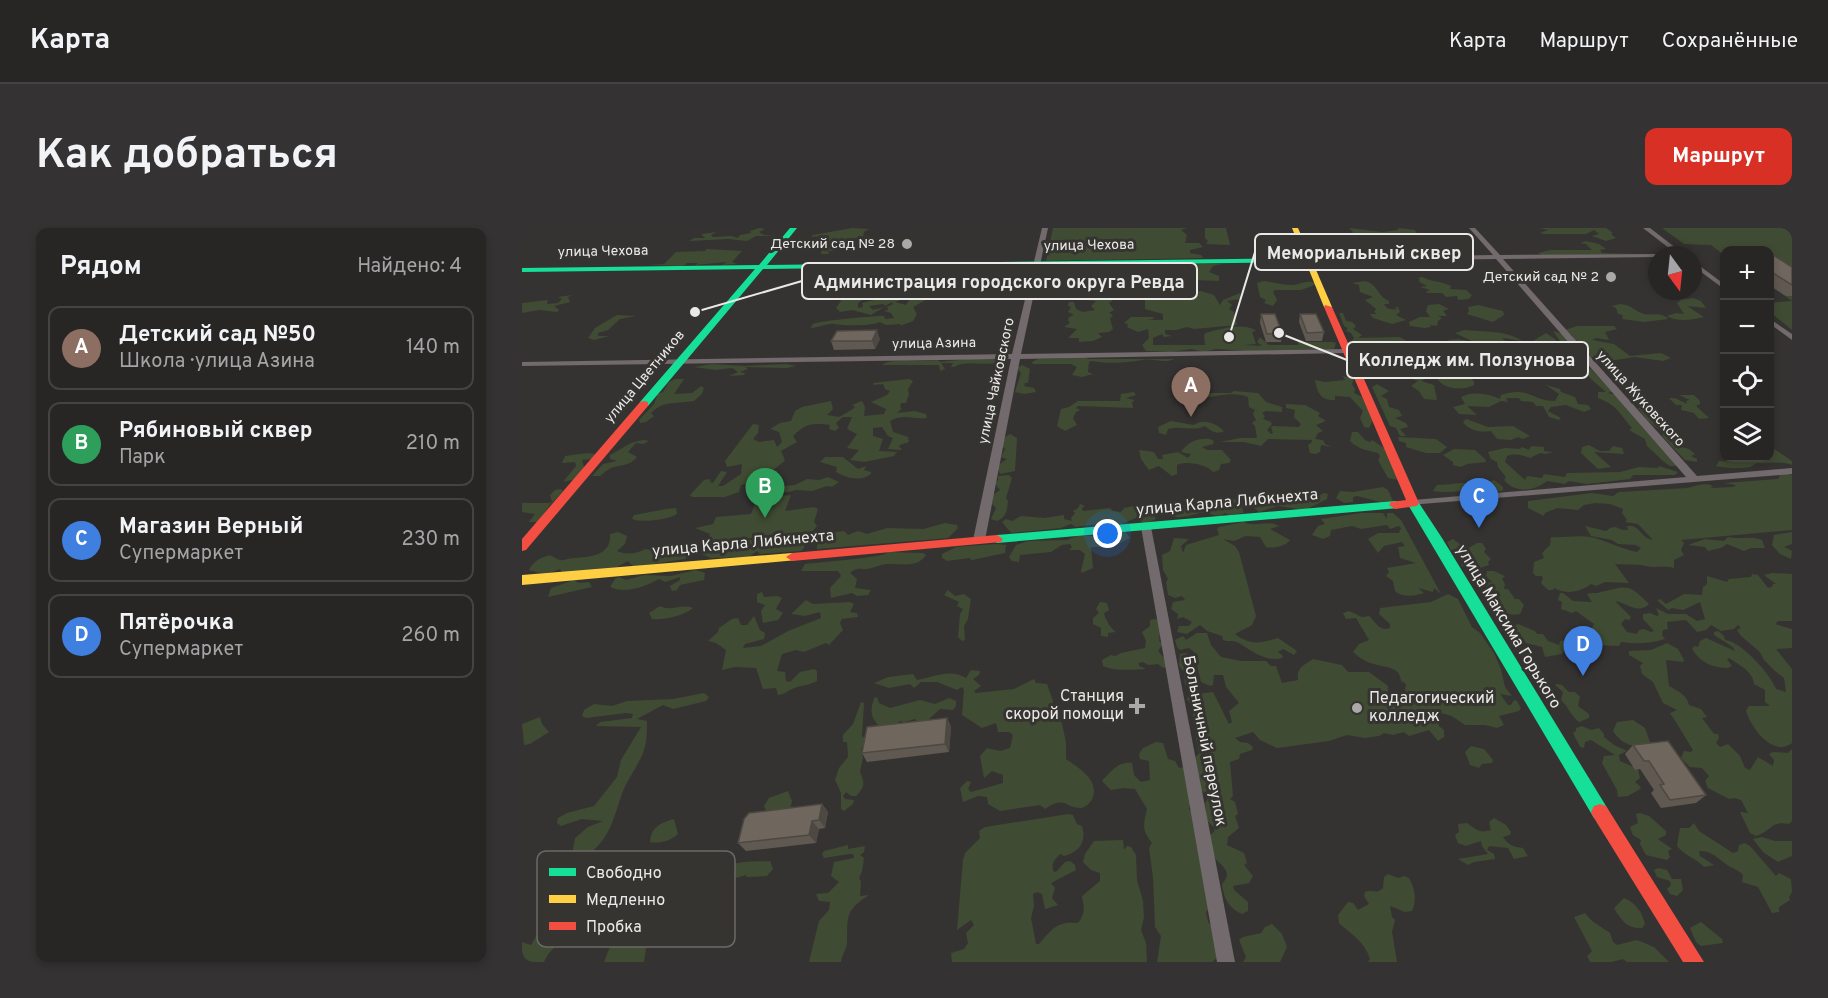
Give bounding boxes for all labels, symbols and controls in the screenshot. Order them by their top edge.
text: Карта [30,23,110,59]
text: Карта [1449,28,1506,55]
text: Маршрут [1539,28,1629,55]
text: Сохранённые [1662,28,1798,55]
button: Маршрут [1645,128,1792,185]
text: Как добраться [36,130,338,183]
callout: Мемориальный сквер [1255,234,1473,270]
place label: Детский сад № 28 [770,236,895,253]
marker: Детский сад № 28 [900,237,914,251]
street label: улица Чехова [1043,237,1135,255]
street label: улица Чехова [557,243,649,261]
text: Мемориальный сквер [1267,243,1461,266]
north arrow [1648,246,1702,300]
map controls [1720,246,1774,462]
button: + [1720,246,1774,300]
text: Рядом [60,251,142,284]
text: Найдено: 4 [357,254,462,280]
callout: Администрация городского округа Ревда [802,263,1197,299]
place label: Детский сад № 2 [1483,269,1599,286]
marker: Детский сад № 2 [1604,270,1618,284]
text: Администрация городского округа Ревда [813,272,1185,295]
button: − [1720,300,1774,354]
street label: улица Чайковского [975,316,1019,446]
text: Детский сад №50 [119,322,316,349]
street label: улица Цветников [601,327,689,427]
text: A [74,335,89,361]
text: 140 m [406,335,460,361]
street label: улица Азина [892,335,976,353]
callout: Колледж им. Ползунова [1347,342,1588,378]
street label: улица Жуковского [1592,347,1688,451]
text: Школа · улица Азина [119,349,315,375]
text: Колледж им. Ползунова [1359,350,1575,373]
button: locate [1720,354,1774,408]
pin: A [1172,368,1210,417]
button: layers [1720,408,1774,462]
text: Рябиновый сквер [119,418,312,445]
text: B [75,431,88,457]
text: 210 m [406,431,460,457]
text: Парк [119,445,166,471]
pin: B [746,468,784,518]
pin: C [1460,478,1498,528]
street label: улица Карла Либкнехта [1135,485,1319,521]
text: Магазин Верный [119,514,303,541]
your location [1093,519,1122,548]
street label: улица Карла Либкнехта [651,526,835,562]
text: C [75,527,88,553]
text: 230 m [401,527,460,553]
text: Супермаркет [119,541,243,567]
street label: улица Максима Горького [1451,541,1565,713]
text: Пятёрочка [119,610,234,637]
text: D [74,623,89,649]
text: 260 m [401,623,460,649]
pin: D [1564,626,1602,676]
text: Супермаркет [119,637,243,663]
street label: Больничный переулок [1178,654,1230,828]
place label: Станция скорой помощи [1005,687,1124,725]
place label: Педагогический колледж [1369,689,1494,727]
marker: Станция скорой помощи [1128,697,1146,715]
marker: Педагогический колледж [1350,701,1364,715]
legend [537,851,735,947]
text: Свободно [586,864,662,884]
text: Медленно [586,891,665,911]
text: Пробка [586,918,642,938]

